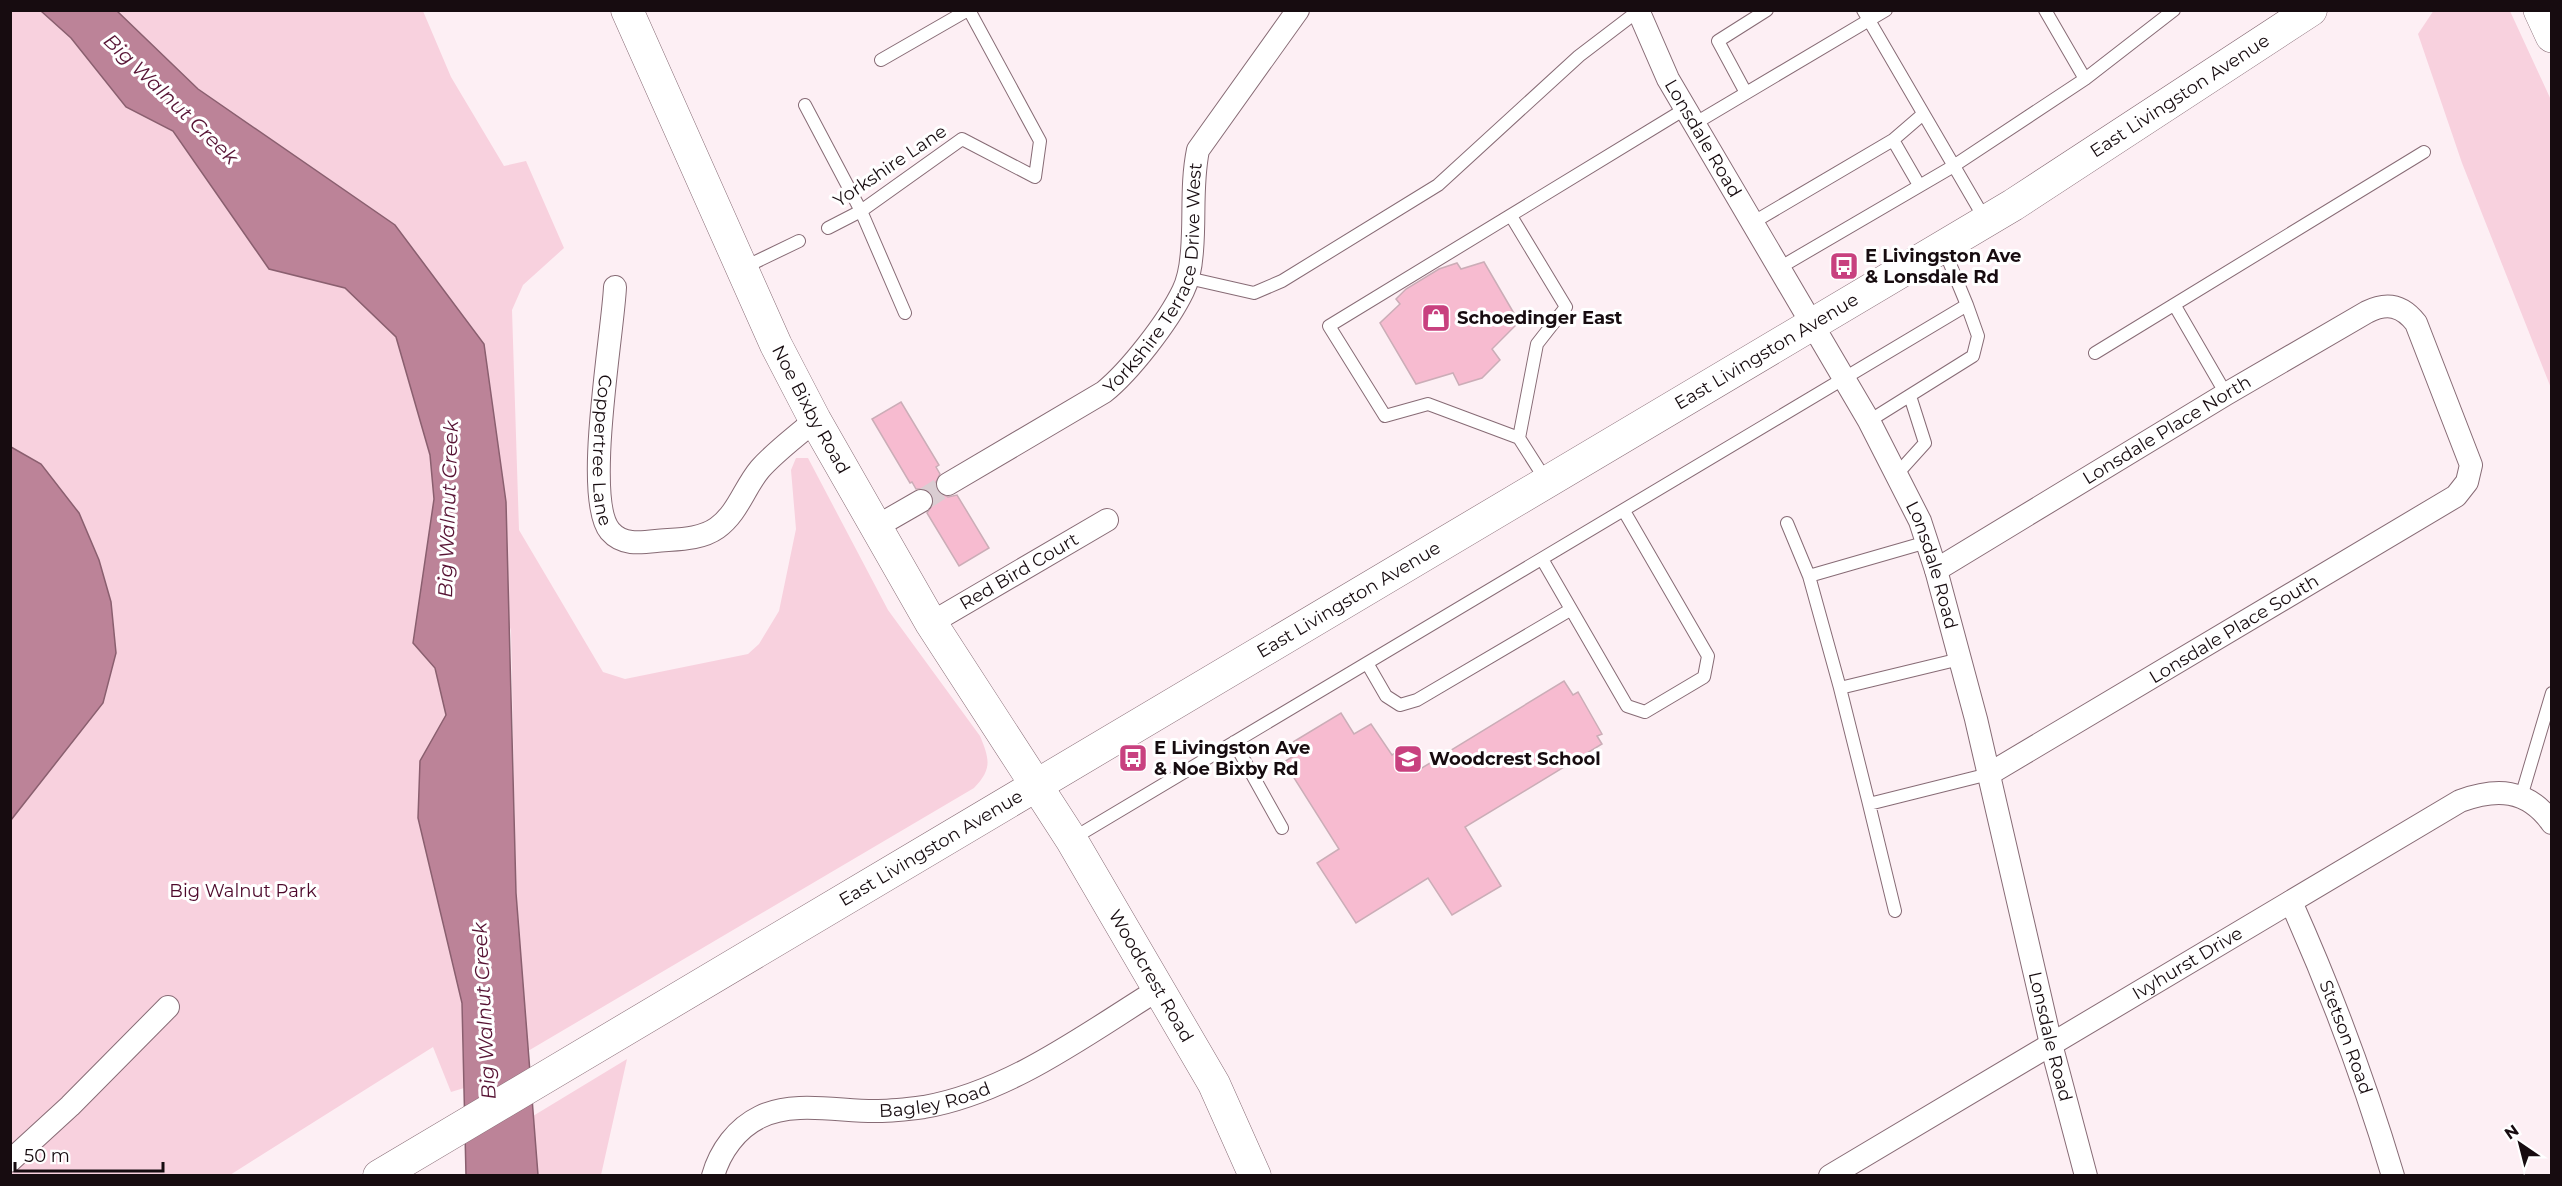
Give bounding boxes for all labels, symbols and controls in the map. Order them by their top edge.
water label: Big Walnut Creek [99,29,244,170]
street label: East Livingston Avenue [2086,29,2274,163]
street label: Lonsdale Road [1660,75,1746,201]
street label: Yorkshire Lane [829,120,951,212]
street label: Yorkshire Terrace Drive West [1099,161,1207,398]
place label: E Livingston Ave & Lonsdale Rd [1865,245,2021,288]
bus stop icon: E Livingston Ave & Lonsdale Rd [1828,250,1860,282]
street label: East Livingston Avenue [1671,288,1862,415]
shop icon: Schoedinger East [1420,302,1452,334]
place label: Schoedinger East [1457,307,1623,329]
street label: Noe Bixby Road [767,342,855,478]
street label: Lonsdale Place North [2079,371,2255,489]
street label: Coppertree Lane [588,373,617,529]
water label: Big Walnut Creek [433,419,463,598]
street label: Lonsdale Road [1901,498,1962,632]
street label: Red Bird Court [956,528,1082,615]
street label: East Livingston Avenue [1253,537,1445,663]
street label: Lonsdale Place South [2145,570,2323,688]
place label: E Livingston Ave & Noe Bixby Rd [1154,737,1310,780]
bus stop icon: E Livingston Ave & Noe Bixby Rd [1117,742,1149,774]
school or university icon: Woodcrest School [1392,743,1424,775]
place label: Woodcrest School [1429,748,1601,770]
street label: East Livingston Avenue [835,785,1027,911]
park label: Big Walnut Park [169,880,317,902]
street label: Woodcrest Road [1104,906,1198,1046]
water label: Big Walnut Creek [467,921,501,1100]
street label: Ivyhurst Drive [2128,922,2247,1004]
street label: Lonsdale Road [2024,969,2077,1104]
street label: Stetson Road [2314,977,2377,1097]
street label: Bagley Road [879,1077,994,1122]
north arrow [2490,1114,2550,1174]
text: N [2501,1121,2522,1144]
scale bar [15,1135,164,1173]
text: 50 m [24,1145,70,1167]

